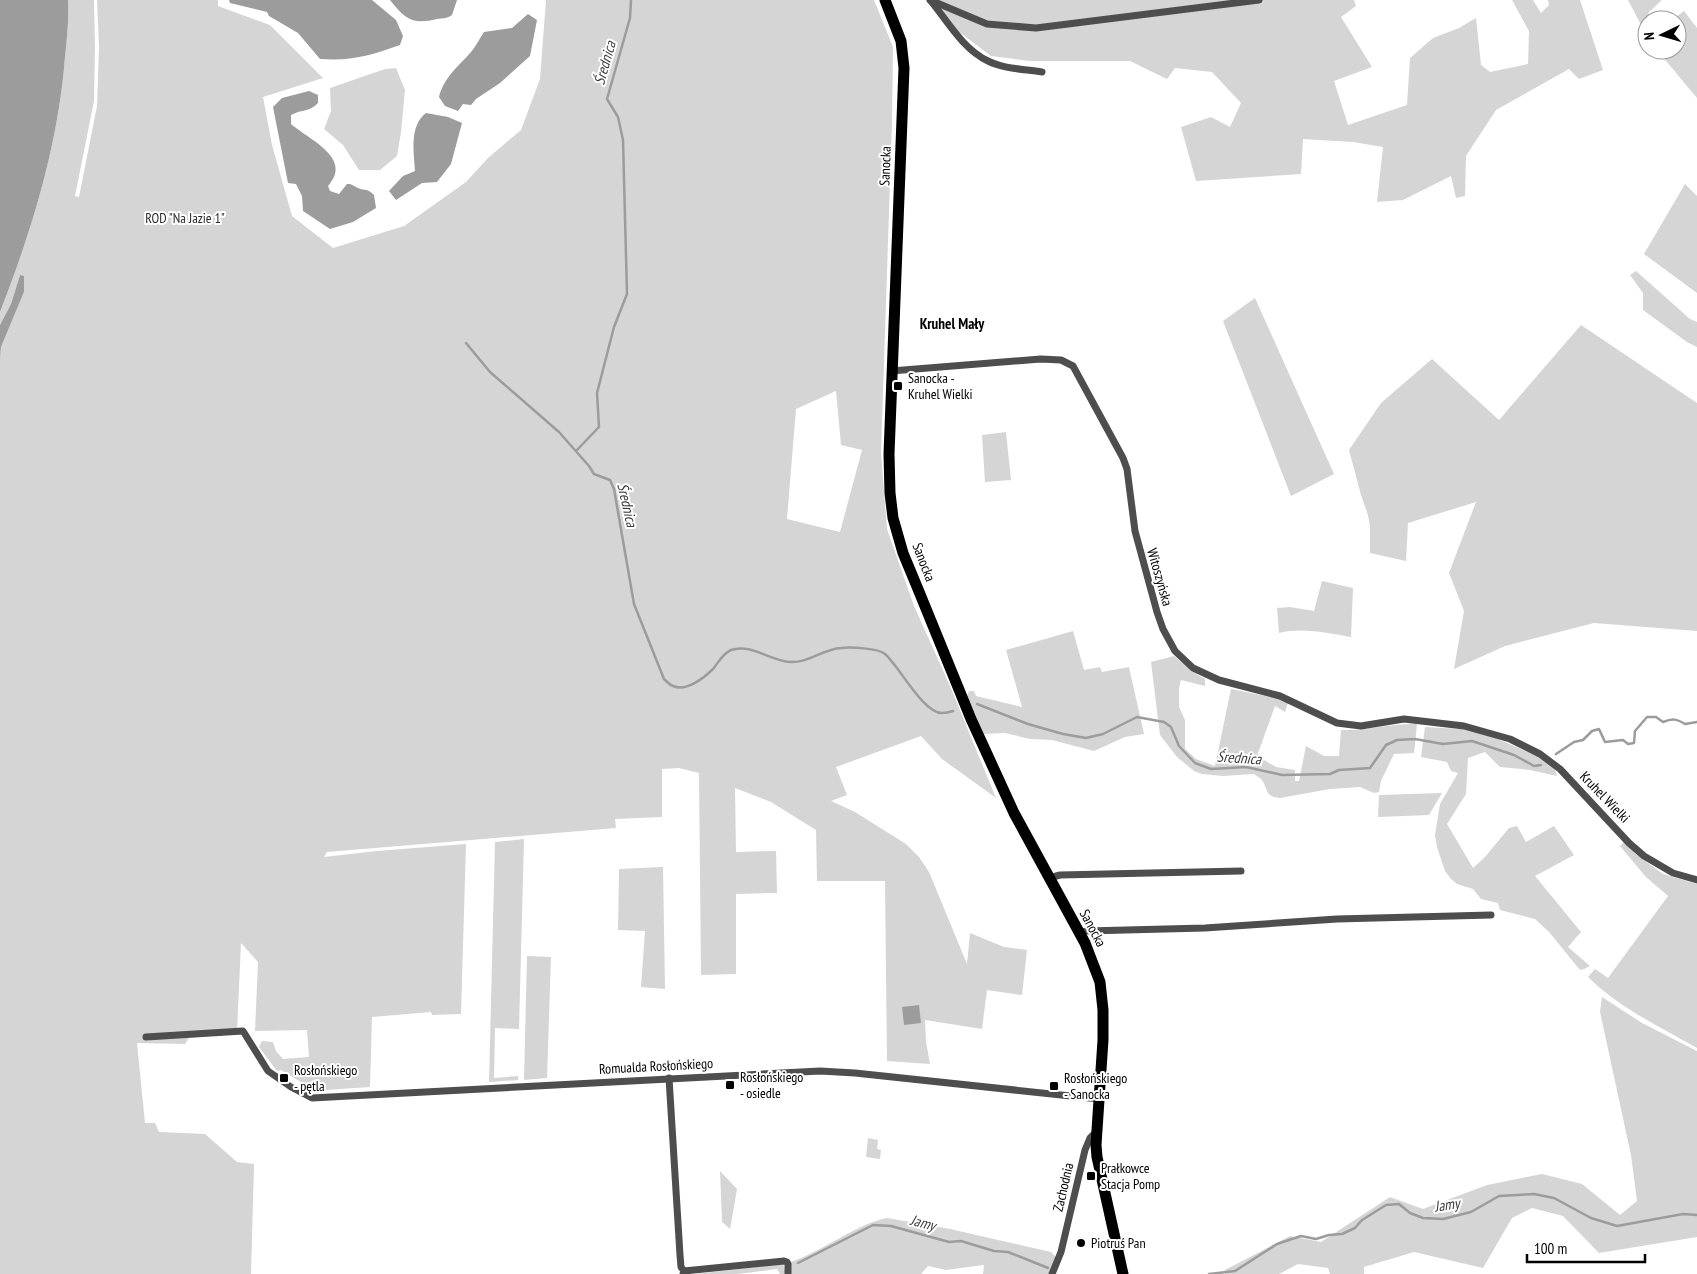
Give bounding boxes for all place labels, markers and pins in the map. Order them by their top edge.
place label: Sanocka - Kruhel Wielki [908,369,972,403]
marker: Sanocka - Kruhel Wielki [892,380,904,392]
place label: Rosłońskiego - pętla [294,1061,357,1095]
place label: Rosłońskiego - osiedle [740,1068,803,1102]
place label: Rosłońskiego - Sanocka [1064,1069,1127,1103]
marker: Rosłońskiego - pętla [278,1072,290,1084]
marker: Rosłońskiego - osiedle [724,1079,736,1091]
marker: Rosłońskiego - Sanocka [1048,1080,1060,1092]
place label: Prałkowce Stacja Pomp [1101,1159,1160,1193]
marker: Prałkowce Stacja Pomp [1085,1170,1097,1182]
place label: Piotruś Pan [1091,1234,1146,1252]
marker: Piotruś Pan [1075,1237,1087,1249]

